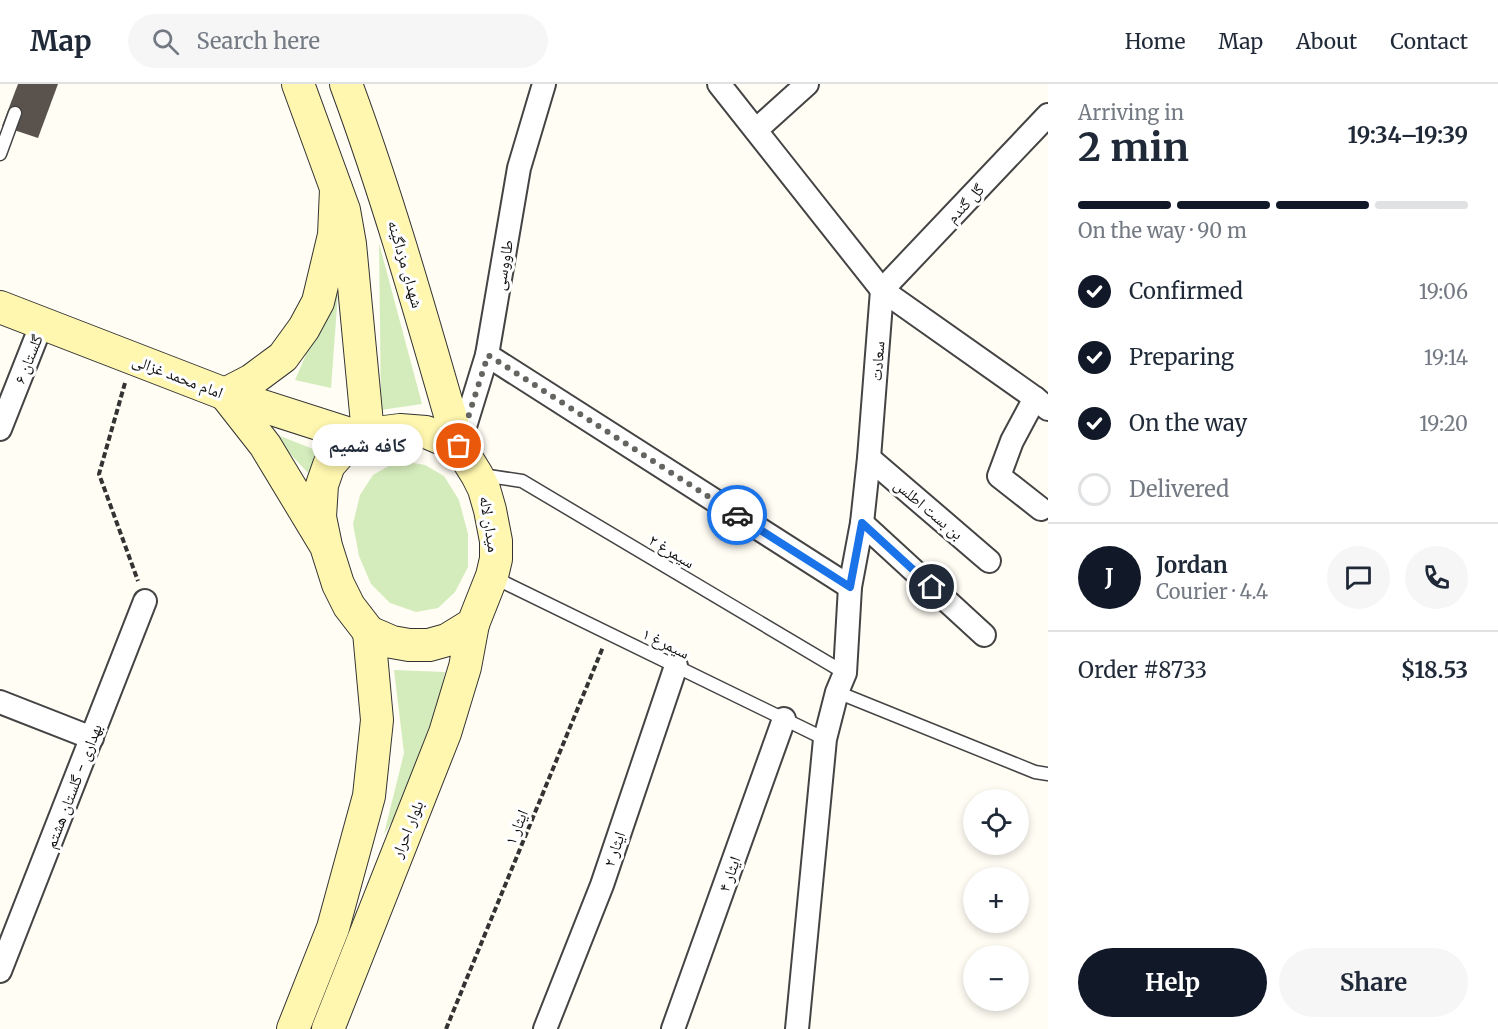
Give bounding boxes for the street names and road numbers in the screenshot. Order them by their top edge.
street label: گل گندم [942,179,989,228]
street label: شهدای مزداگینه [383,218,428,310]
street label: طاووسی [489,238,518,292]
street label: گلستان ۶ [9,331,48,387]
street label: سعادت [866,340,888,382]
street label: امام محمد غزالی [130,350,226,403]
street label: بن بست اطلس [890,474,968,544]
street label: میدان لاله [475,495,504,554]
street label: سیمرغ ۲ [645,530,699,573]
street label: سیمرغ ۱ [639,623,693,664]
street label: بهداری - گلستان هشتم [40,721,107,852]
street label: بلوار احرار [386,797,428,862]
street label: ایثار ۱ [500,806,532,848]
street label: ایثار ۲ [599,829,629,869]
street label: ایثار ۴ [713,854,745,894]

